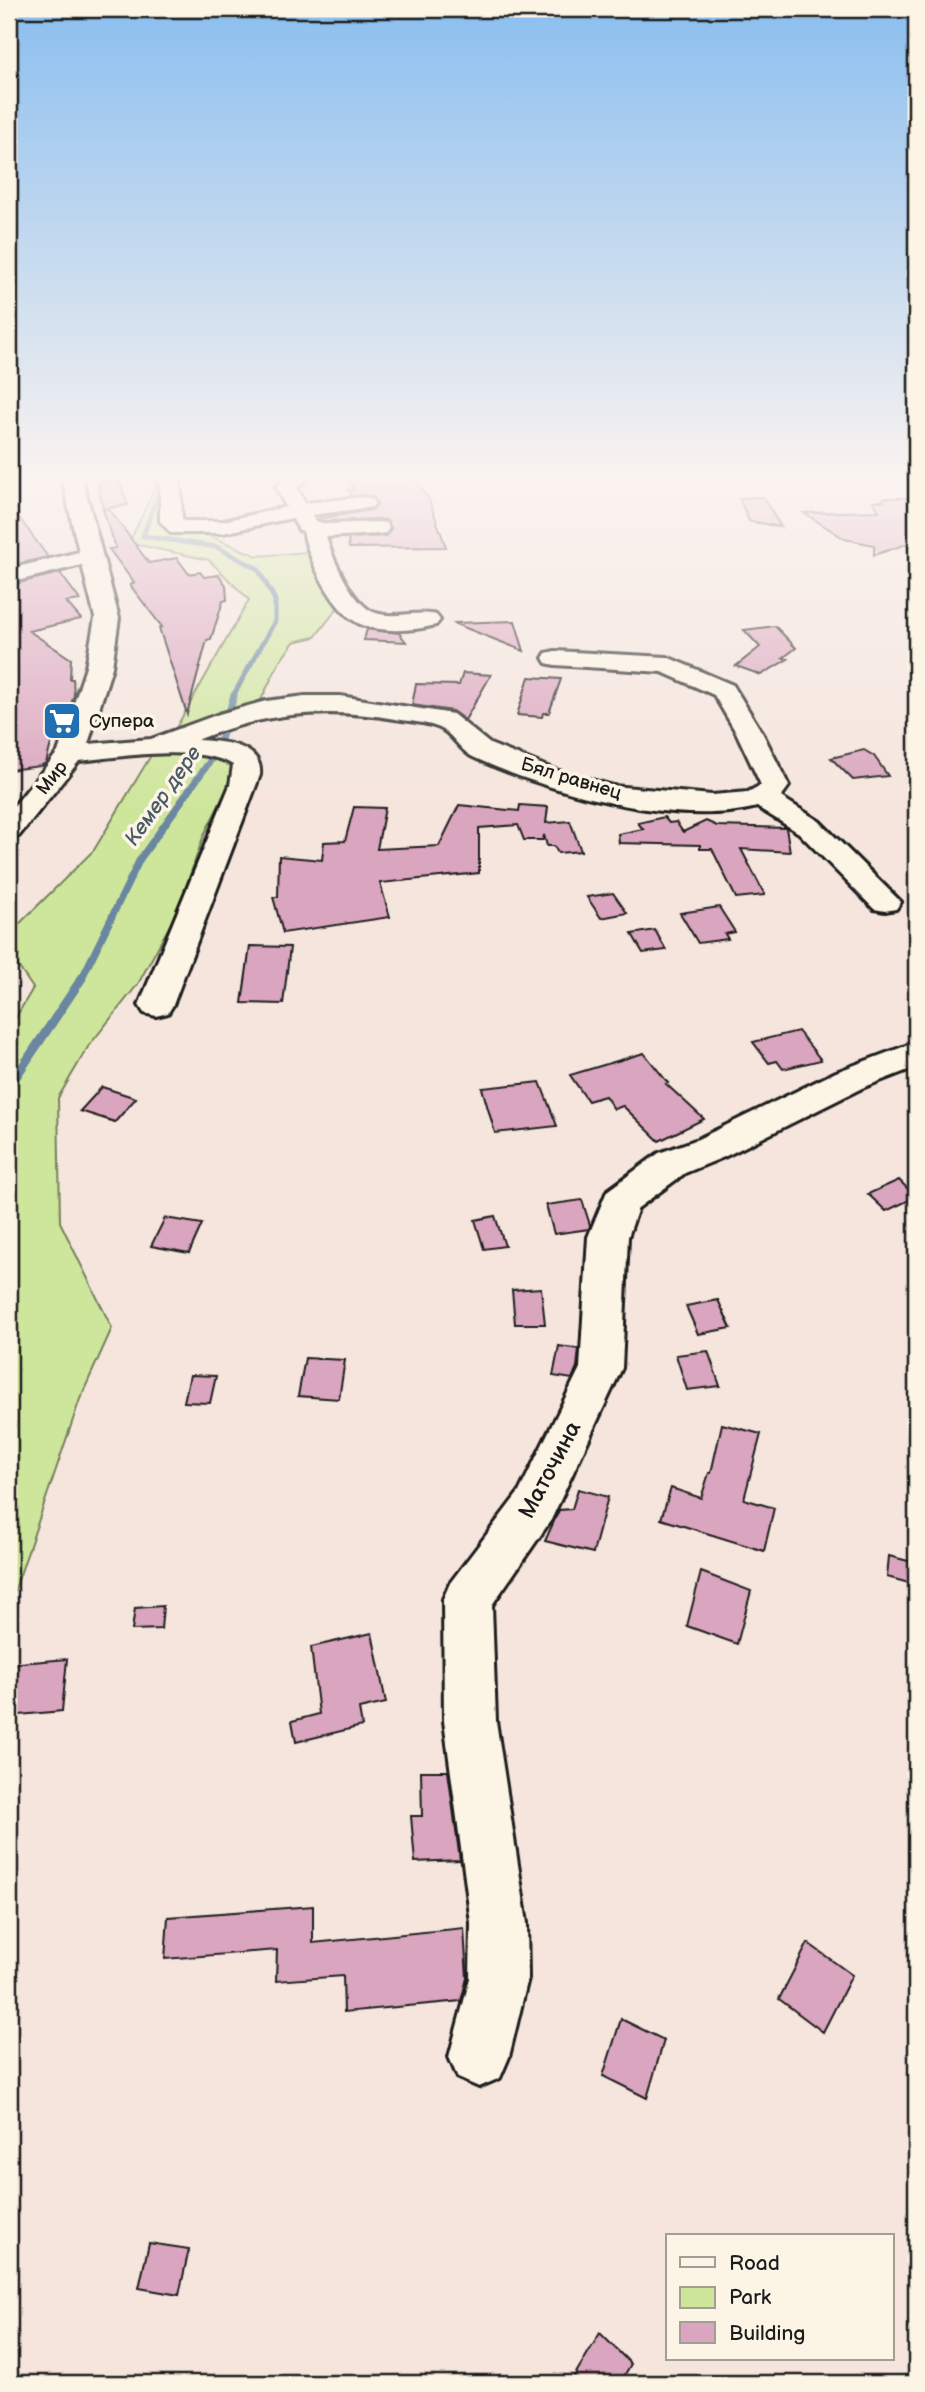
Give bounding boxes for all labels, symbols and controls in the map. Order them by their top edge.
supermarket icon: Супера [41,700,83,742]
place label: Супера [89,710,154,733]
water label: Кемер дере [119,741,207,851]
street label: Бял равнец [518,753,624,805]
street label: Мир [31,756,73,800]
street label: Маточина [513,1416,588,1524]
legend [666,2234,894,2360]
text: Road [729,2251,780,2276]
text: Park [729,2285,772,2310]
text: Building [729,2321,805,2346]

